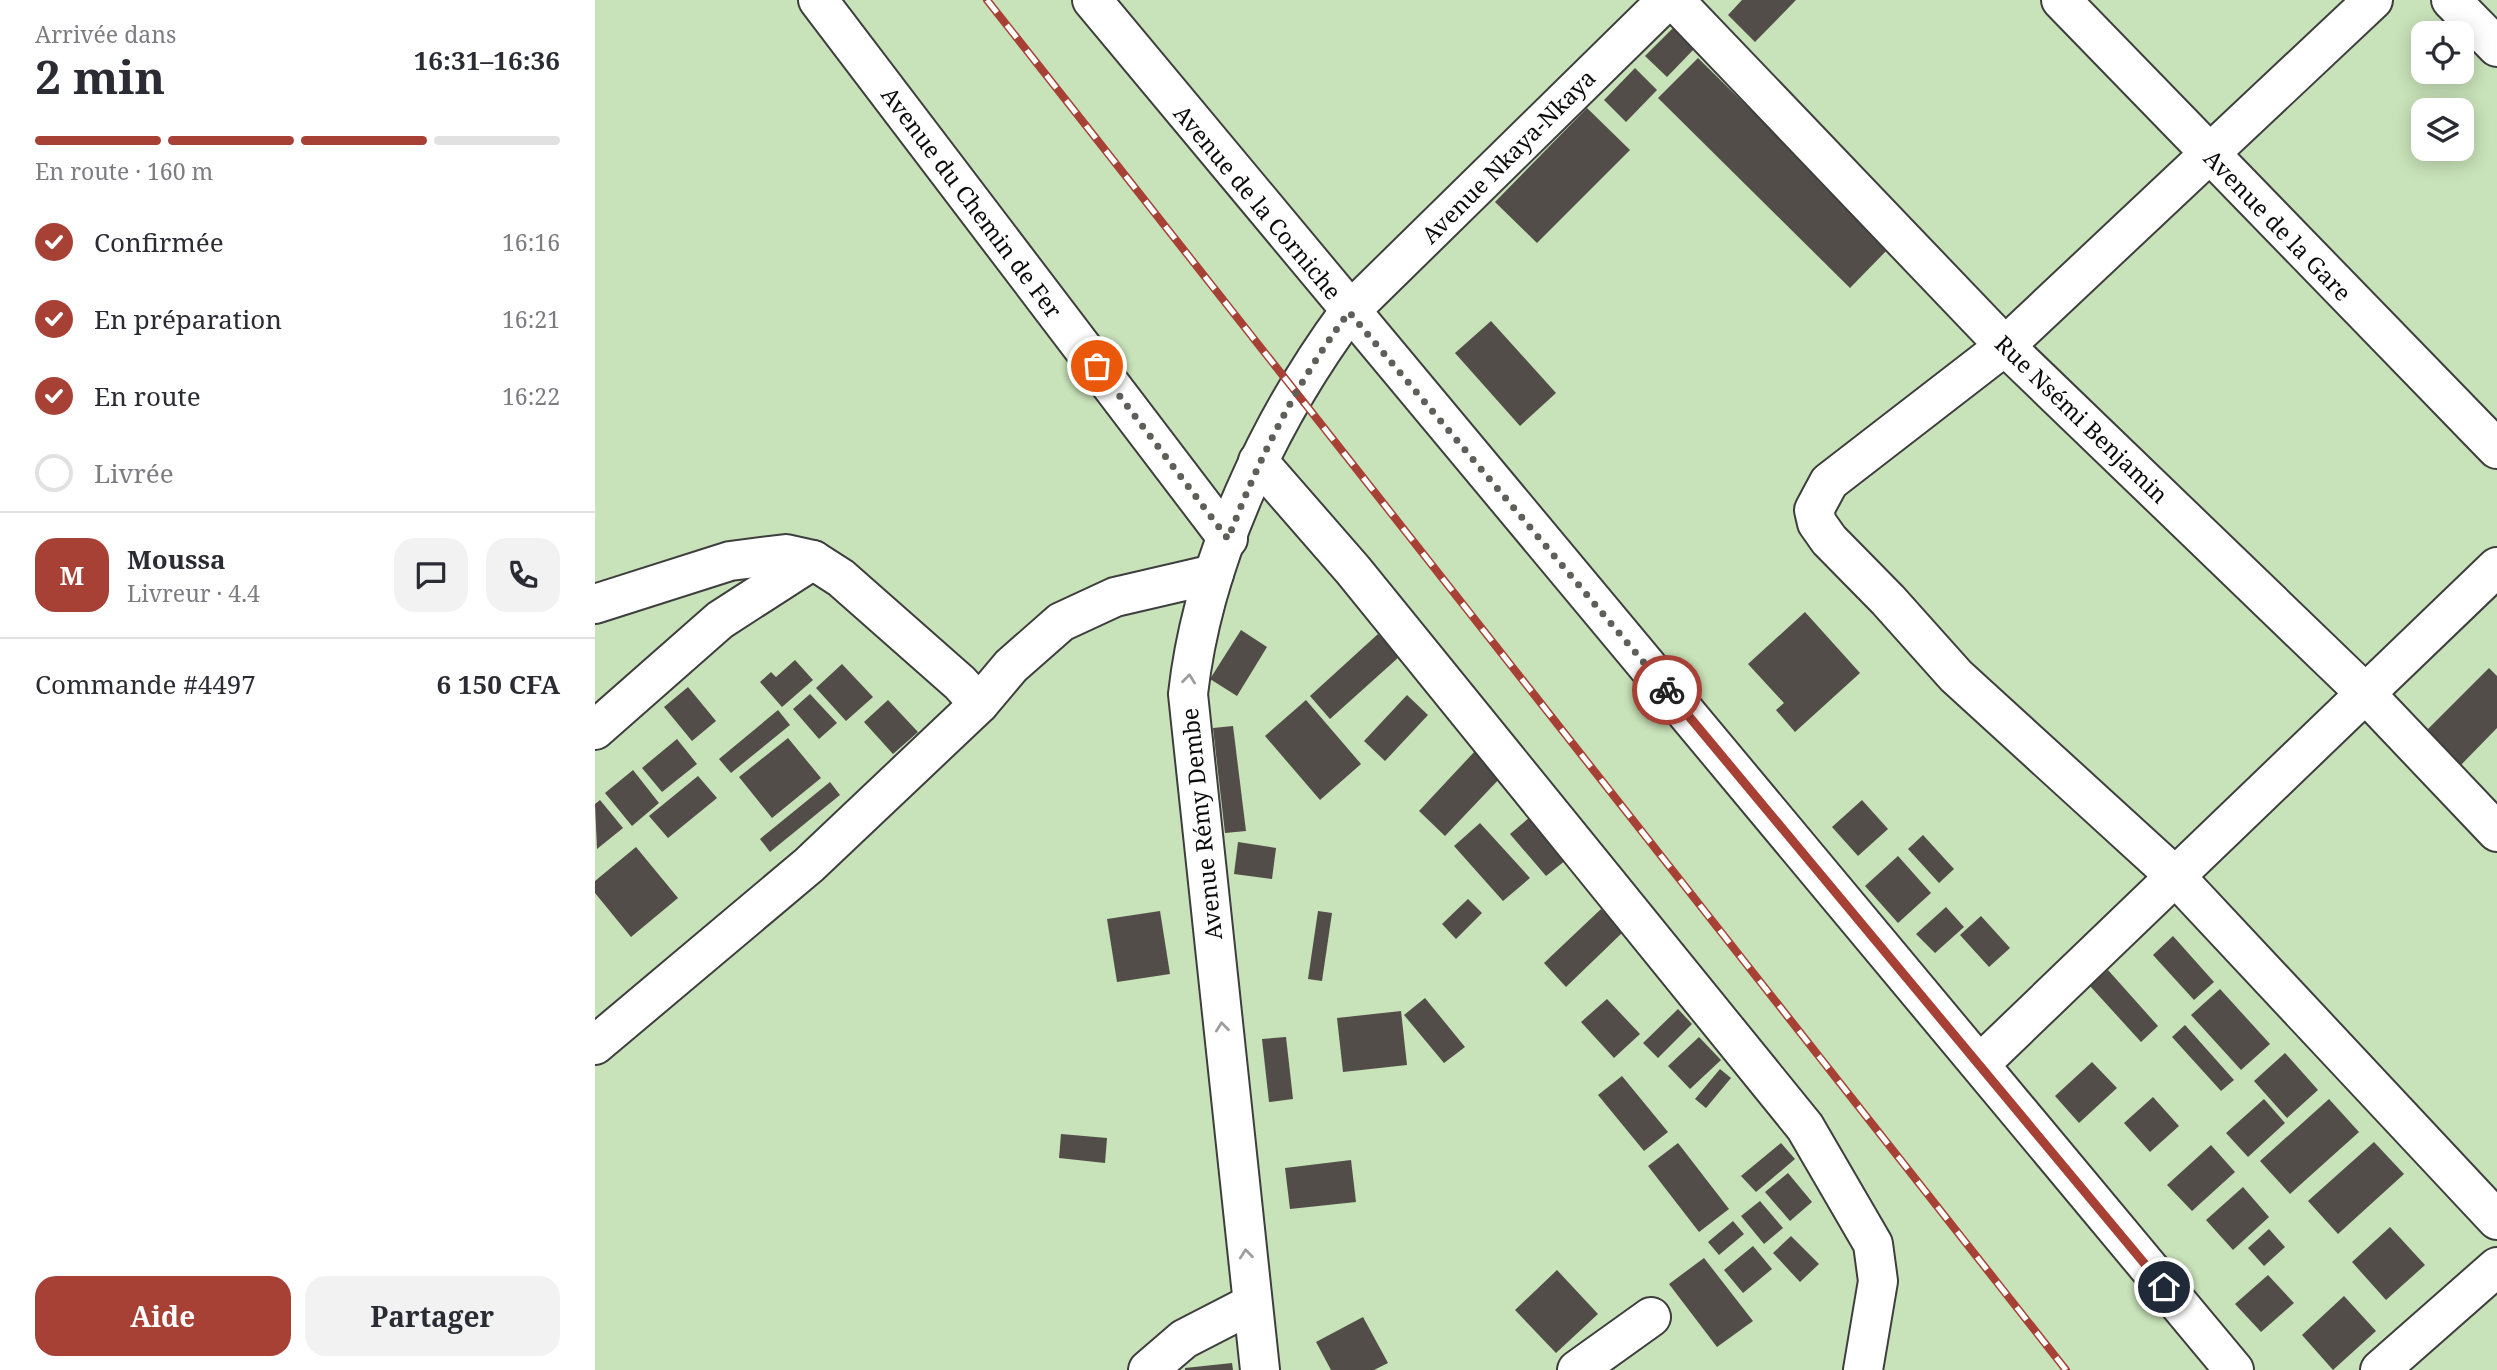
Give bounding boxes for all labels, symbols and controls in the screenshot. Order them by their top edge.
text: Arrivée dans [35,18,176,50]
map controls [2411,21,2474,161]
button: locate [2411,21,2474,84]
text: 16:31–16:36 [414,42,560,78]
text: 2 min [35,45,165,107]
street label: Avenue Nkaya-Nkaya [1414,62,1602,250]
street label: Avenue du Chemin de Fer [874,80,1070,324]
street label: Avenue de la Corniche [1167,98,1349,306]
button: layers [2411,98,2474,161]
street label: Avenue de la Gare [2197,142,2359,308]
text: En route · 160 m [35,155,213,187]
icon: check [35,223,73,261]
text: Confirmée [94,224,224,260]
text: 16:16 [502,226,560,258]
icon: check [35,300,73,338]
text: En préparation [94,301,282,337]
text: 16:21 [502,303,560,335]
street label: Rue Nsémi Benjamin [1988,328,2176,510]
pin [1067,336,1127,396]
icon: bag [1078,347,1116,385]
icon: check [35,377,73,415]
text: En route [94,378,201,414]
text: 16:22 [502,380,560,412]
text: Livrée [94,455,174,491]
button: chat [394,538,468,612]
button: phone [486,538,560,612]
text: Moussa [127,541,226,577]
text: M [60,557,84,593]
text: Livreur · 4.4 [127,577,260,609]
courier [1632,655,1702,725]
text: Commande #4497 [35,666,256,702]
text: 6 150 CFA [436,666,560,702]
icon: bike [1648,671,1686,709]
one-way arrow [1182,673,1197,685]
street label: Avenue Rémy Dembe [1173,706,1229,942]
one-way arrow [1214,1022,1229,1033]
one-way arrow [1239,1248,1254,1259]
pin [2134,1257,2194,1317]
icon: home [2145,1268,2183,1306]
button: Aide [35,1276,291,1356]
button: Partager [305,1276,560,1356]

